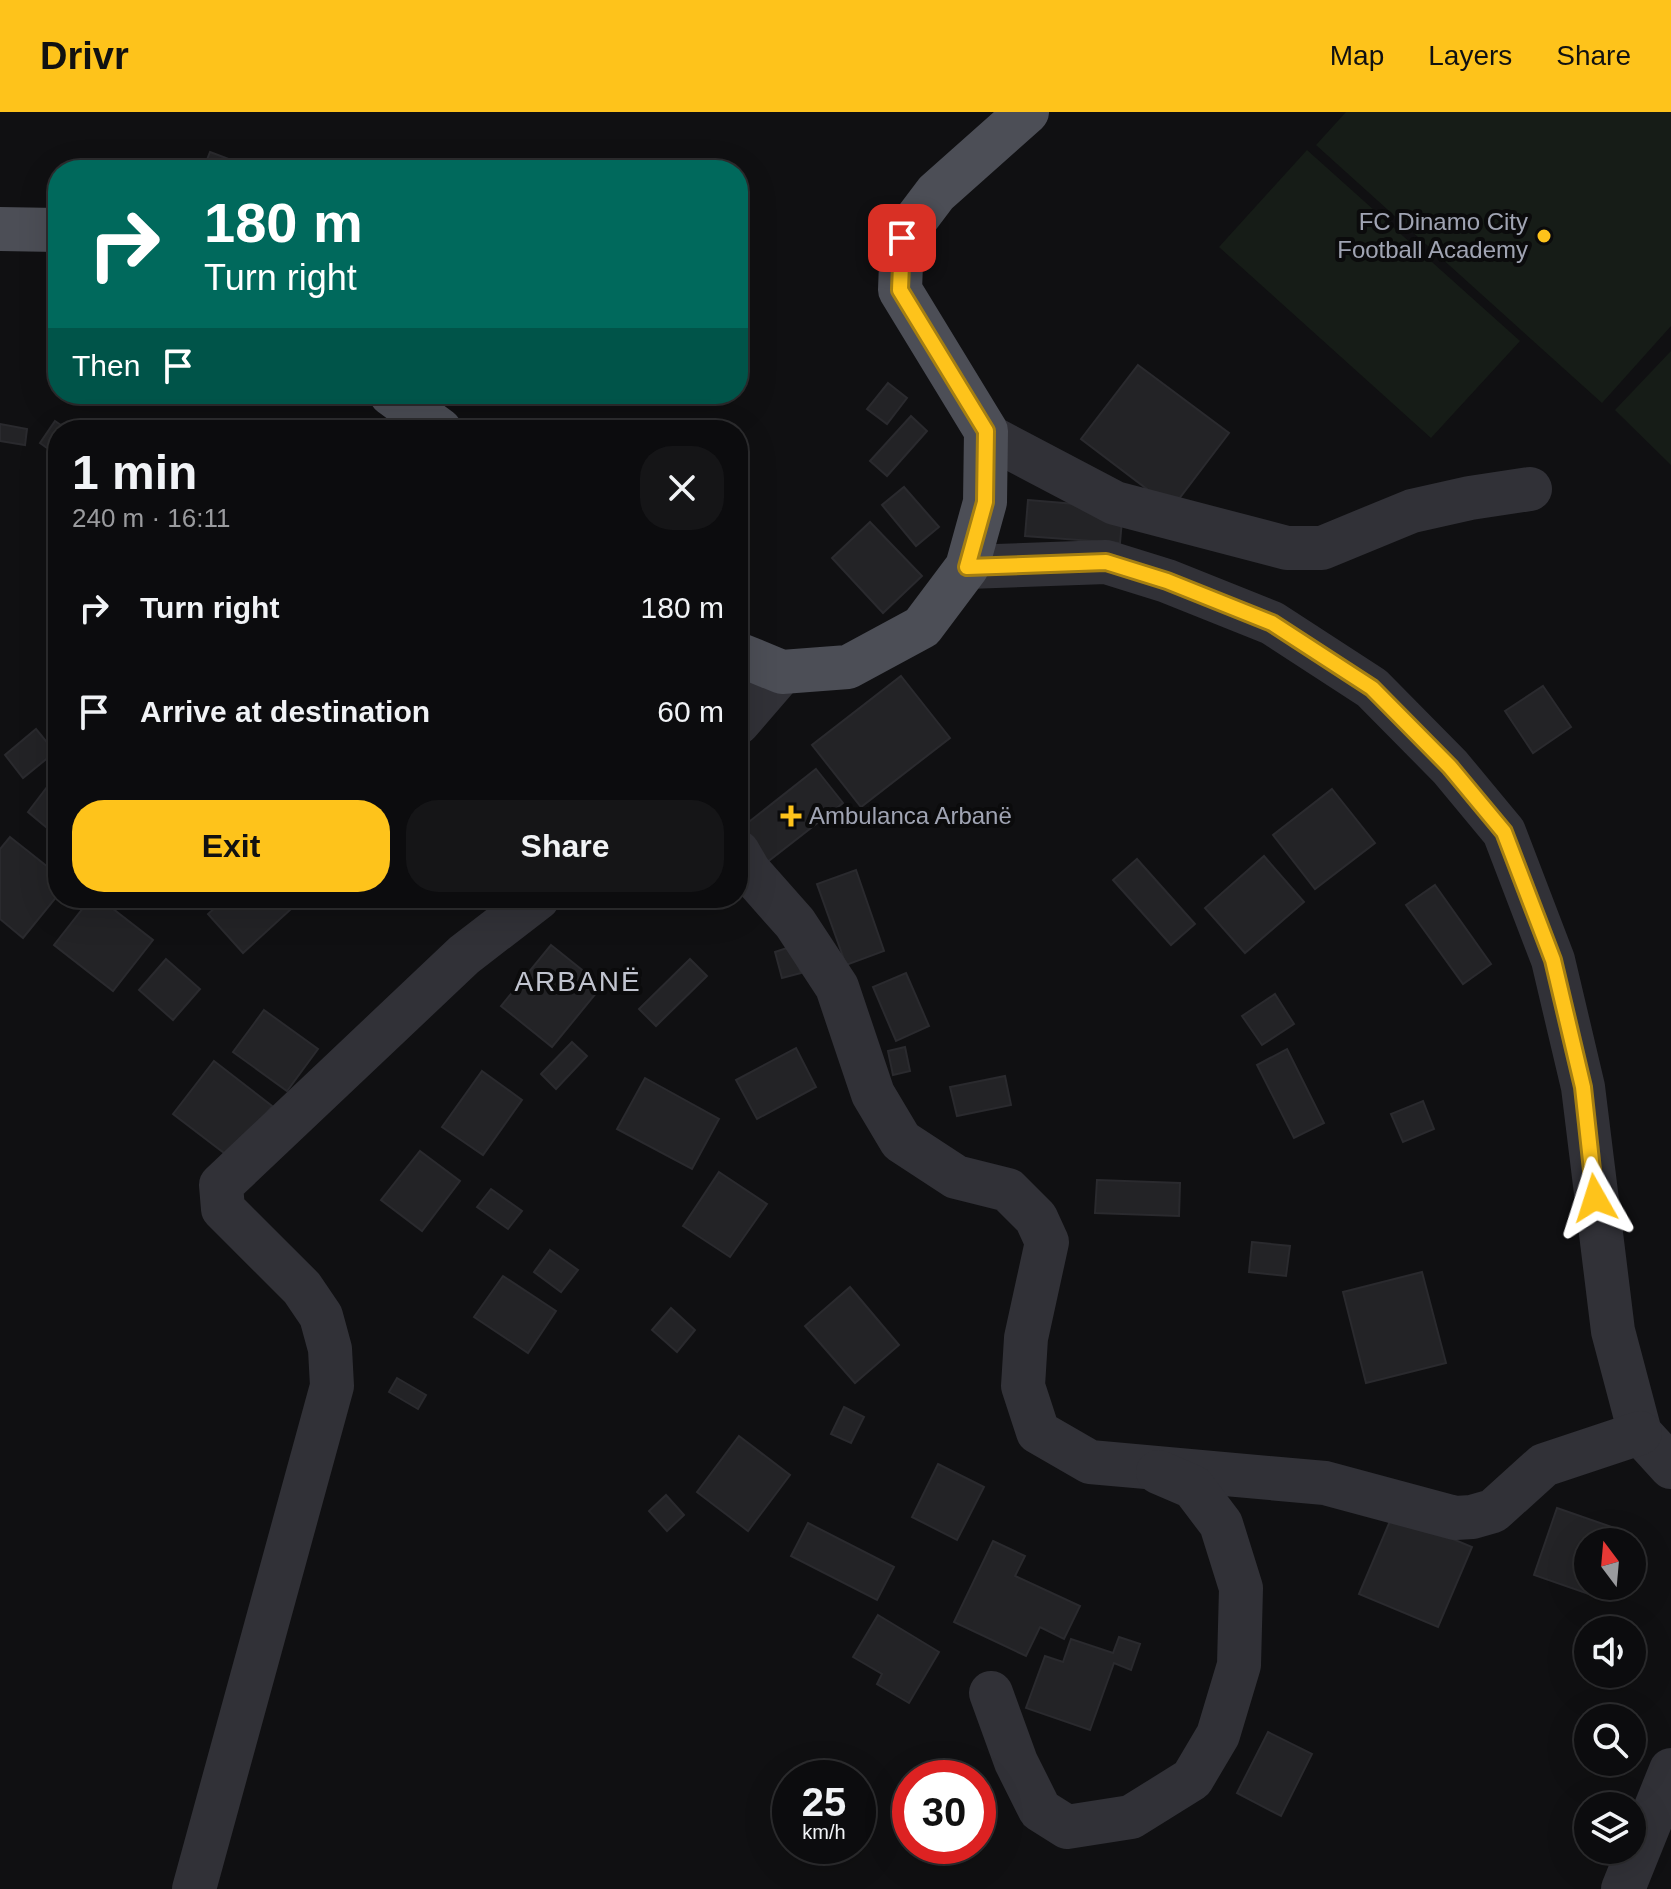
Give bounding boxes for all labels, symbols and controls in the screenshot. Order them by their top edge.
text: Drivr [40,35,129,77]
text: Map [1330,40,1384,71]
text: Layers [1428,40,1512,71]
text: Share [1556,40,1631,71]
text: 180 m [204,191,363,254]
icon: right [72,192,176,296]
pin [868,204,936,272]
place label: FC Dinamo City Football Academy [1337,208,1528,263]
icon: arrive [880,216,924,260]
marker: FC Dinamo City Football Academy [1535,227,1553,245]
text: Turn right [204,257,357,298]
icon: arrive [156,344,200,388]
text: Then [72,349,140,382]
text: 1 min [72,446,197,499]
button: close [640,446,724,530]
text: 240 m · 16:11 [72,503,231,533]
icon: right [72,586,116,630]
text: Turn right [140,591,279,624]
text: 180 m [641,591,724,624]
icon: arrive [72,690,116,734]
text: Arrive at destination [140,695,430,728]
text: 60 m [657,695,724,728]
button: Exit [72,800,390,892]
button: Share [406,800,724,892]
place label: Ambulanca Arbanë [809,802,1012,829]
marker: Ambulanca Arbanë [780,805,802,827]
district label: ARBANË [514,966,642,997]
position arrow [1553,1156,1637,1240]
north arrow [1574,1528,1646,1600]
map controls [1574,1528,1646,1864]
button: sound [1574,1616,1646,1688]
button: search [1574,1704,1646,1776]
speed limit sign: 30 [892,1760,996,1864]
text: 25 [802,1780,846,1824]
button: layers [1574,1792,1646,1864]
text: km/h [802,1821,846,1843]

